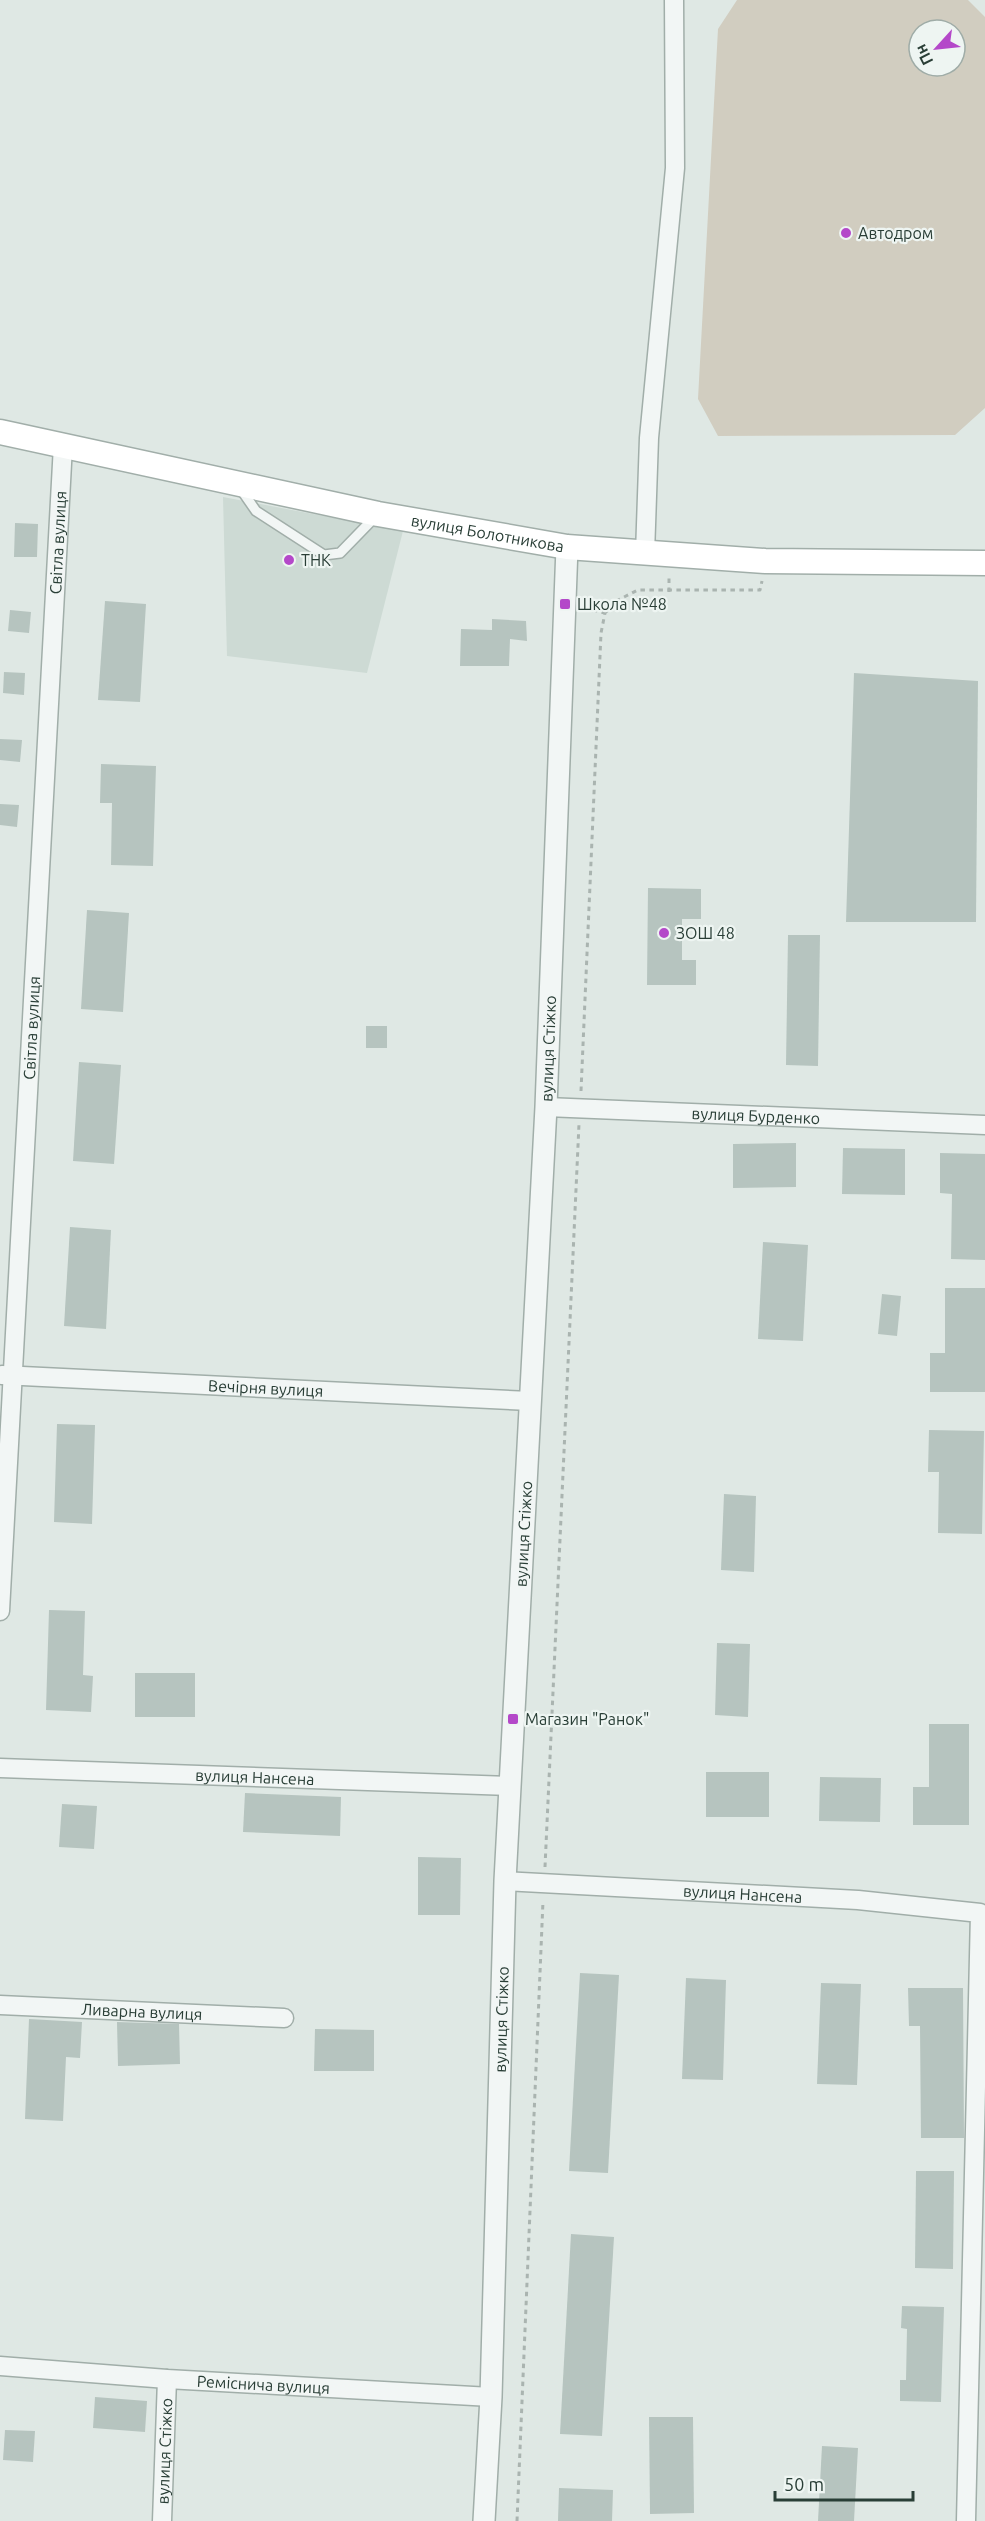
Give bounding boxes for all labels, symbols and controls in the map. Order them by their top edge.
north arrow [907,18,967,78]
text: Пн [911,41,936,68]
place label: Автодром [858,224,933,242]
marker: Автодром [839,226,853,240]
street label: Світла вулиця [46,490,70,595]
street label: вулиця Болотникова [410,511,565,555]
place label: ТНК [301,551,331,569]
marker: ТНК [282,553,296,567]
place label: Школа №48 [577,595,667,613]
marker: Школа №48 [558,597,572,611]
place label: ЗОШ 48 [676,924,735,942]
marker: ЗОШ 48 [657,926,671,940]
street label: Світла вулиця [20,976,43,1080]
street label: вулиця Стіжко [537,995,559,1102]
street label: вулиця Бурденко [691,1104,820,1127]
street label: Вечірня вулиця [208,1376,324,1400]
street label: вулиця Стіжко [512,1480,535,1587]
place label: Магазин "Ранок" [525,1710,649,1728]
marker: Магазин "Ранок" [506,1712,520,1726]
street label: вулиця Нансена [195,1766,315,1788]
street label: вулиця Нансена [683,1882,803,1906]
street label: вулиця Стіжко [491,1966,512,2073]
street label: Ливарна вулиця [81,2000,203,2023]
street label: Реміснича вулиця [196,2372,330,2397]
street label: вулиця Стіжко [154,2398,175,2505]
scale bar [775,2464,913,2502]
text: 50 m [784,2474,824,2494]

